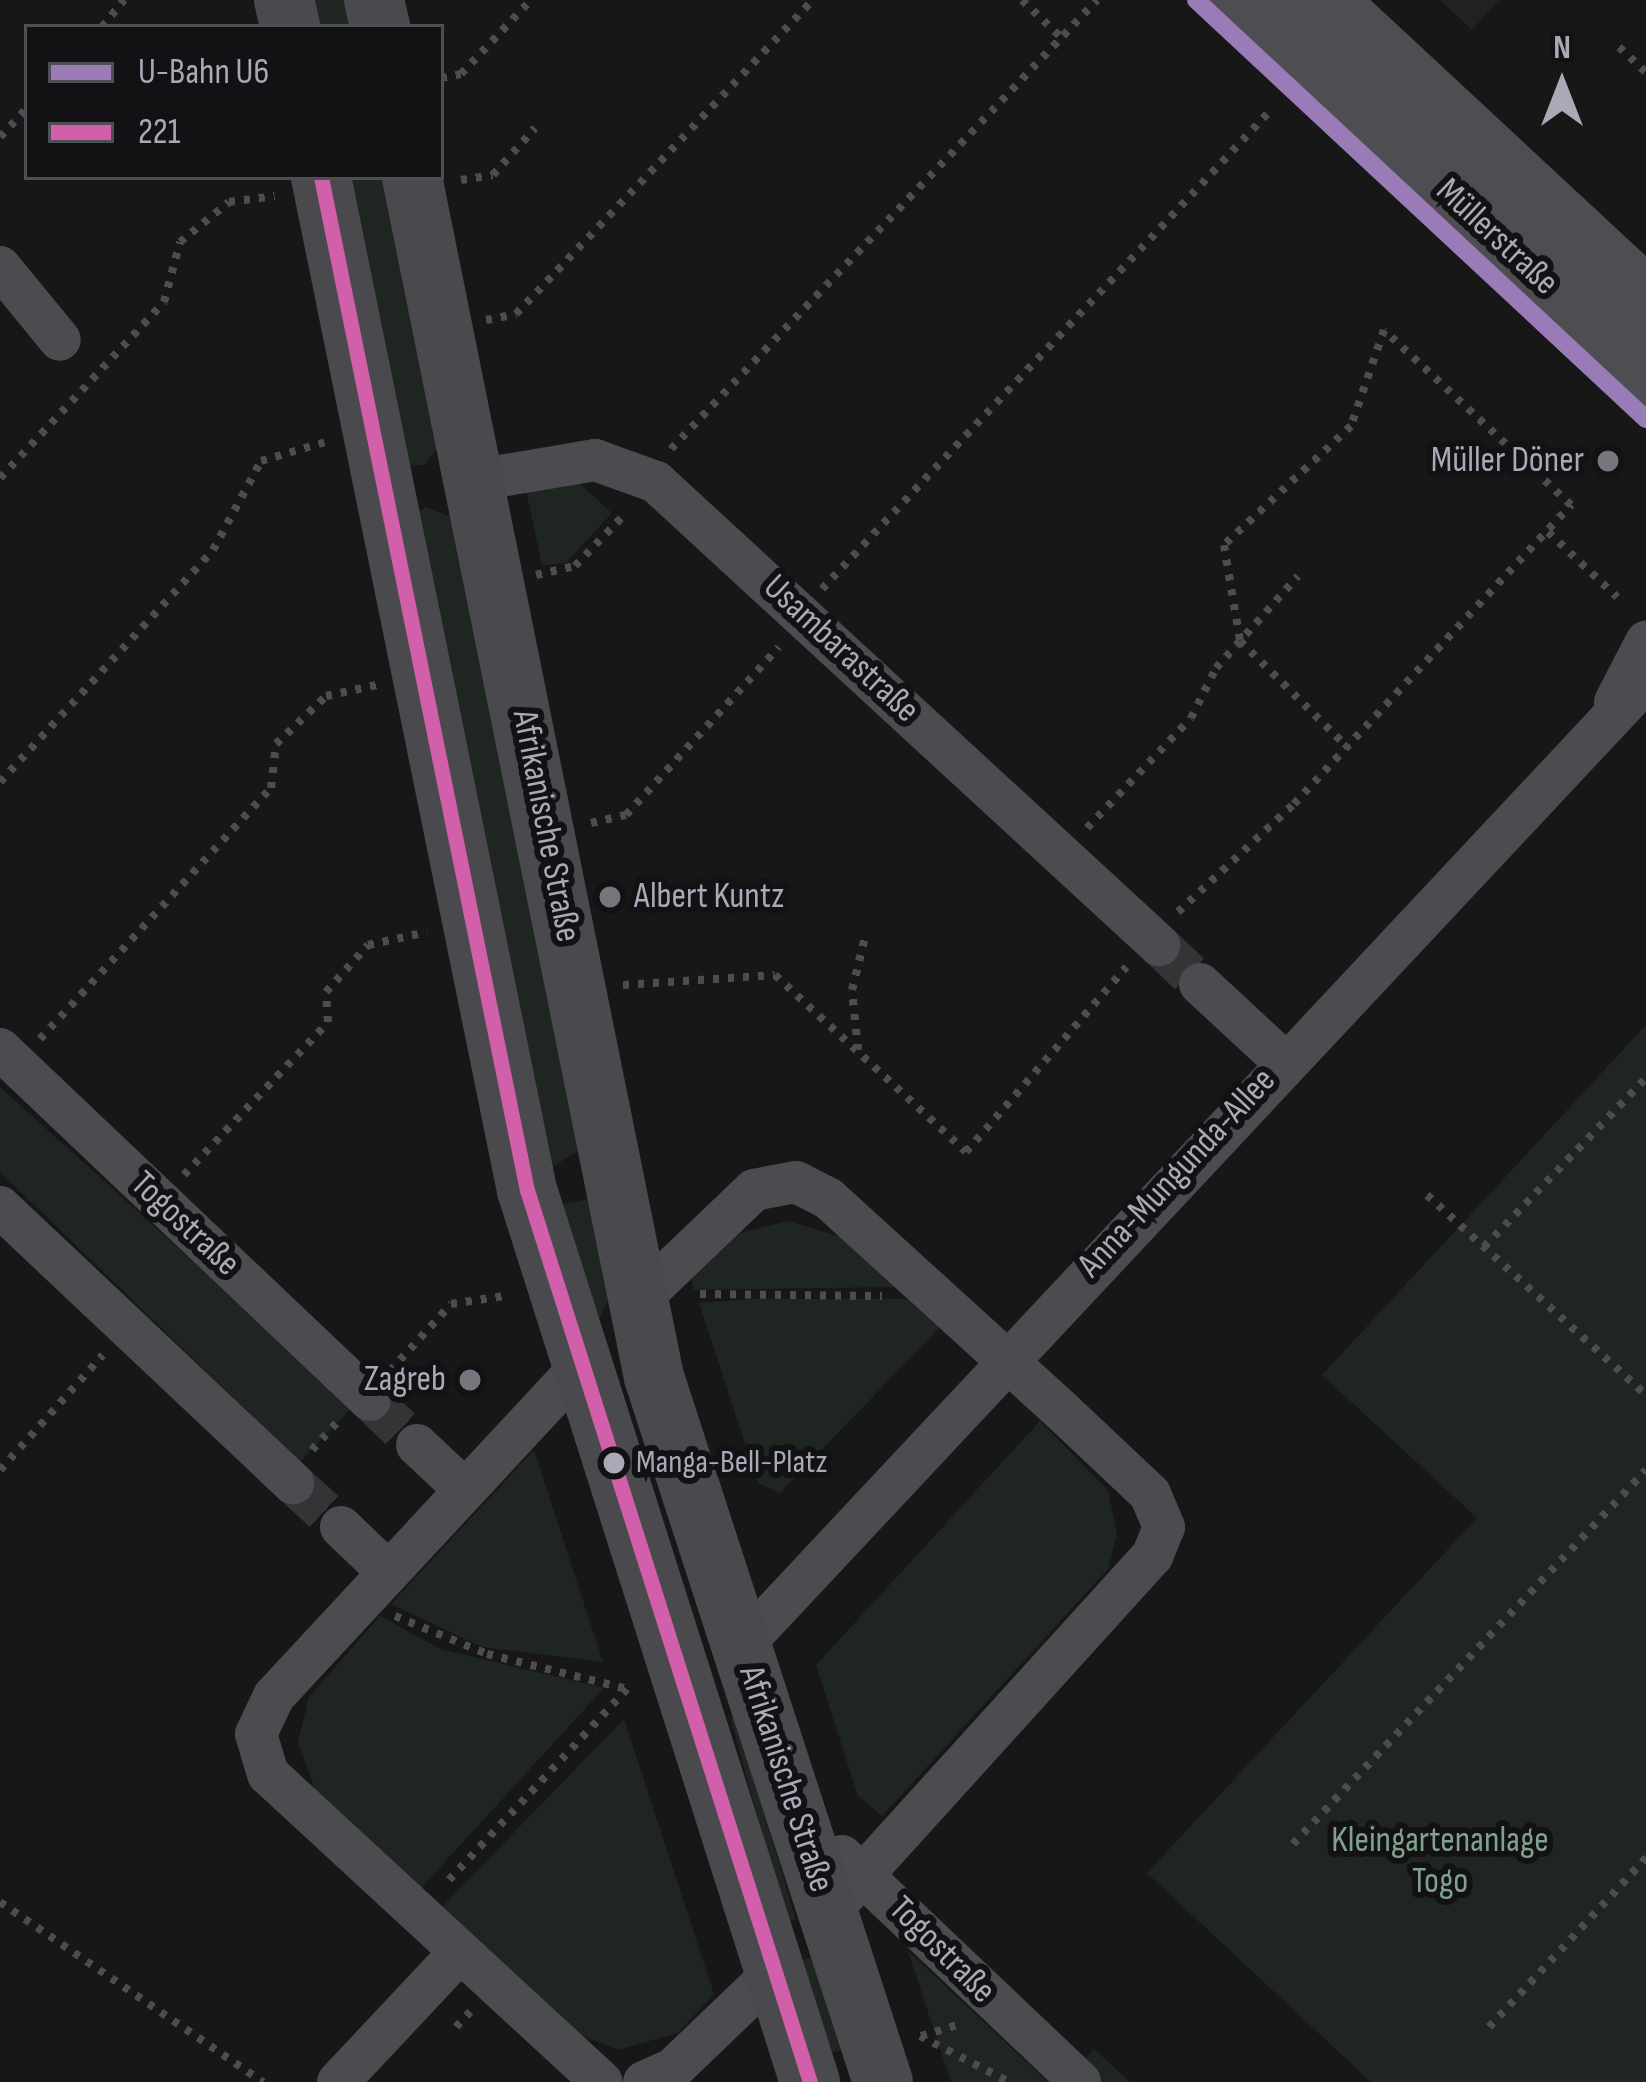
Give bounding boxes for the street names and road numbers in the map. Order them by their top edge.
street label: Müllerstraße [1427,170,1567,304]
street label: Usambarastraße [754,566,928,732]
street label: Afrikanische Straße [502,706,590,946]
street label: Anna-Mungunda-Allee [1069,1059,1285,1287]
street label: Togostraße [122,1163,248,1285]
street label: Afrikanische Straße [729,1660,843,1898]
street label: Togostraße [880,1888,1004,2012]

